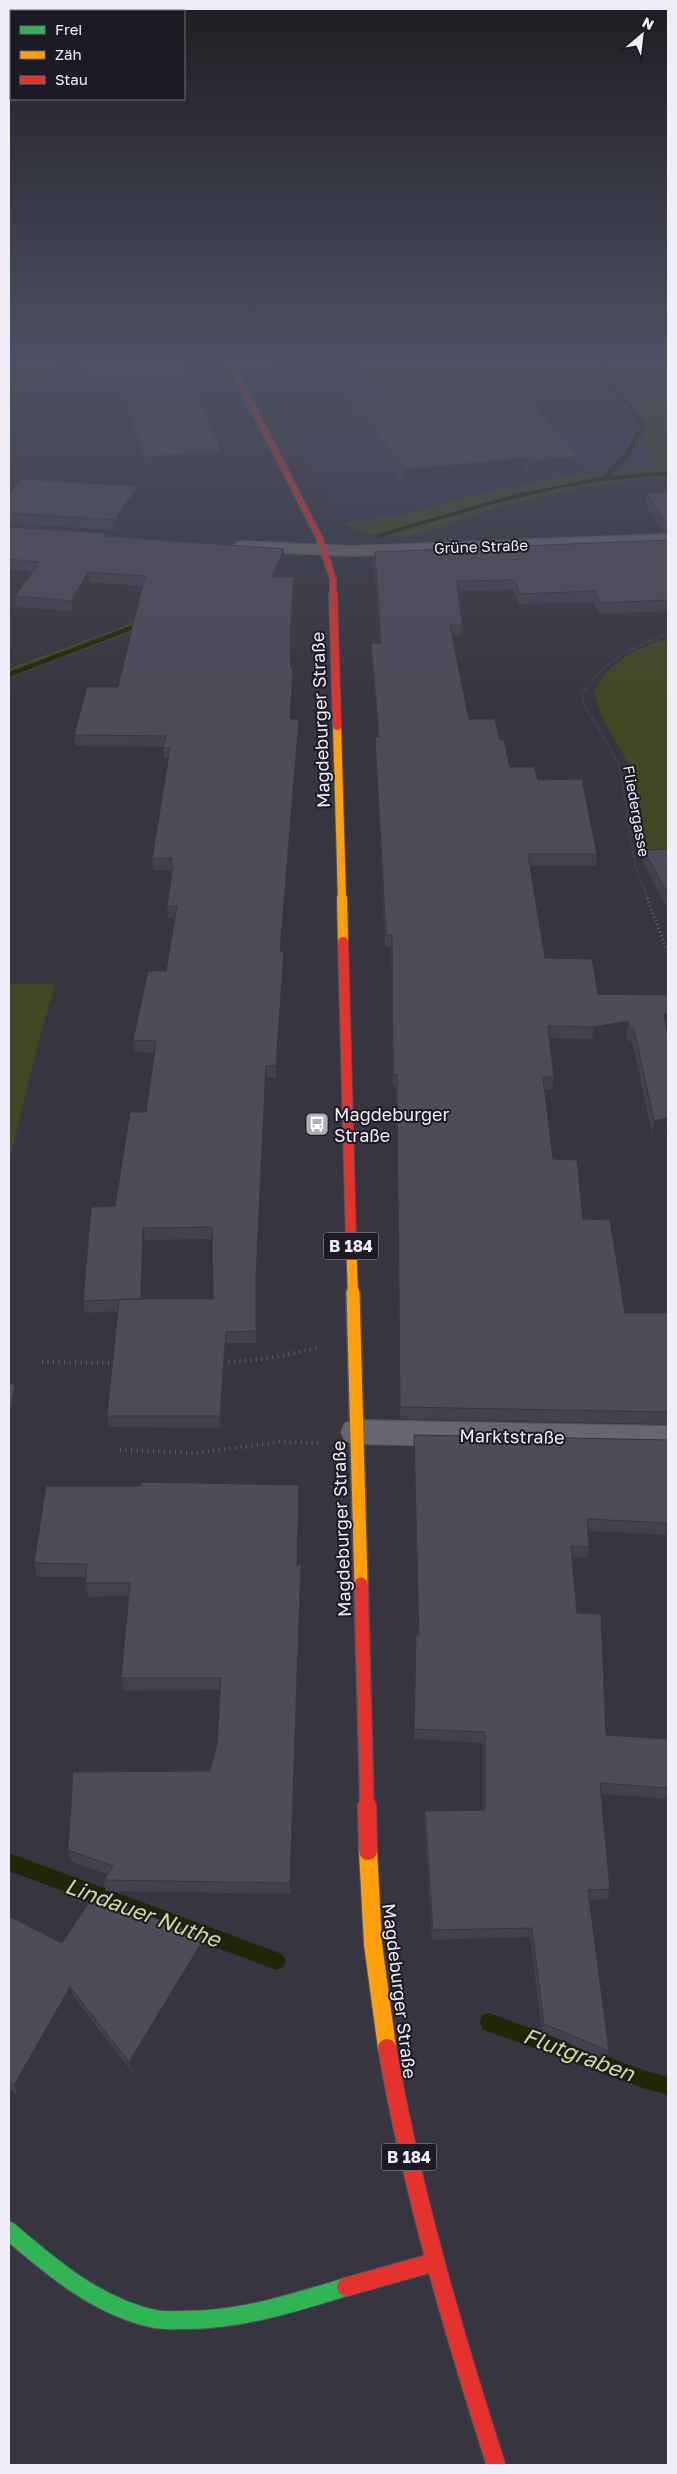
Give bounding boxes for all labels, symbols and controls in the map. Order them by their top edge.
legend [10,10,185,100]
north arrow [617,10,667,60]
text: N [640,13,657,33]
text: Frei [55,20,82,38]
text: Zäh [55,45,82,63]
text: Stau [55,70,88,88]
street label: Grüne Straße [434,535,529,557]
street label: Magdeburger Straße [306,632,334,808]
street label: Fliedergasse [620,764,654,858]
place label: Magdeburger Straße [334,1103,450,1146]
bus stop icon: Magdeburger Straße [304,1111,330,1137]
road number: B 184 [324,1232,378,1260]
street label: Marktstraße [459,1424,565,1448]
street label: Magdeburger Straße [327,1441,355,1617]
water label: Lindauer Nuthe [62,1871,226,1953]
street label: Magdeburger Straße [378,1902,422,2080]
water label: Flutgraben [520,2021,640,2087]
road number: B 184 [382,2144,436,2170]

